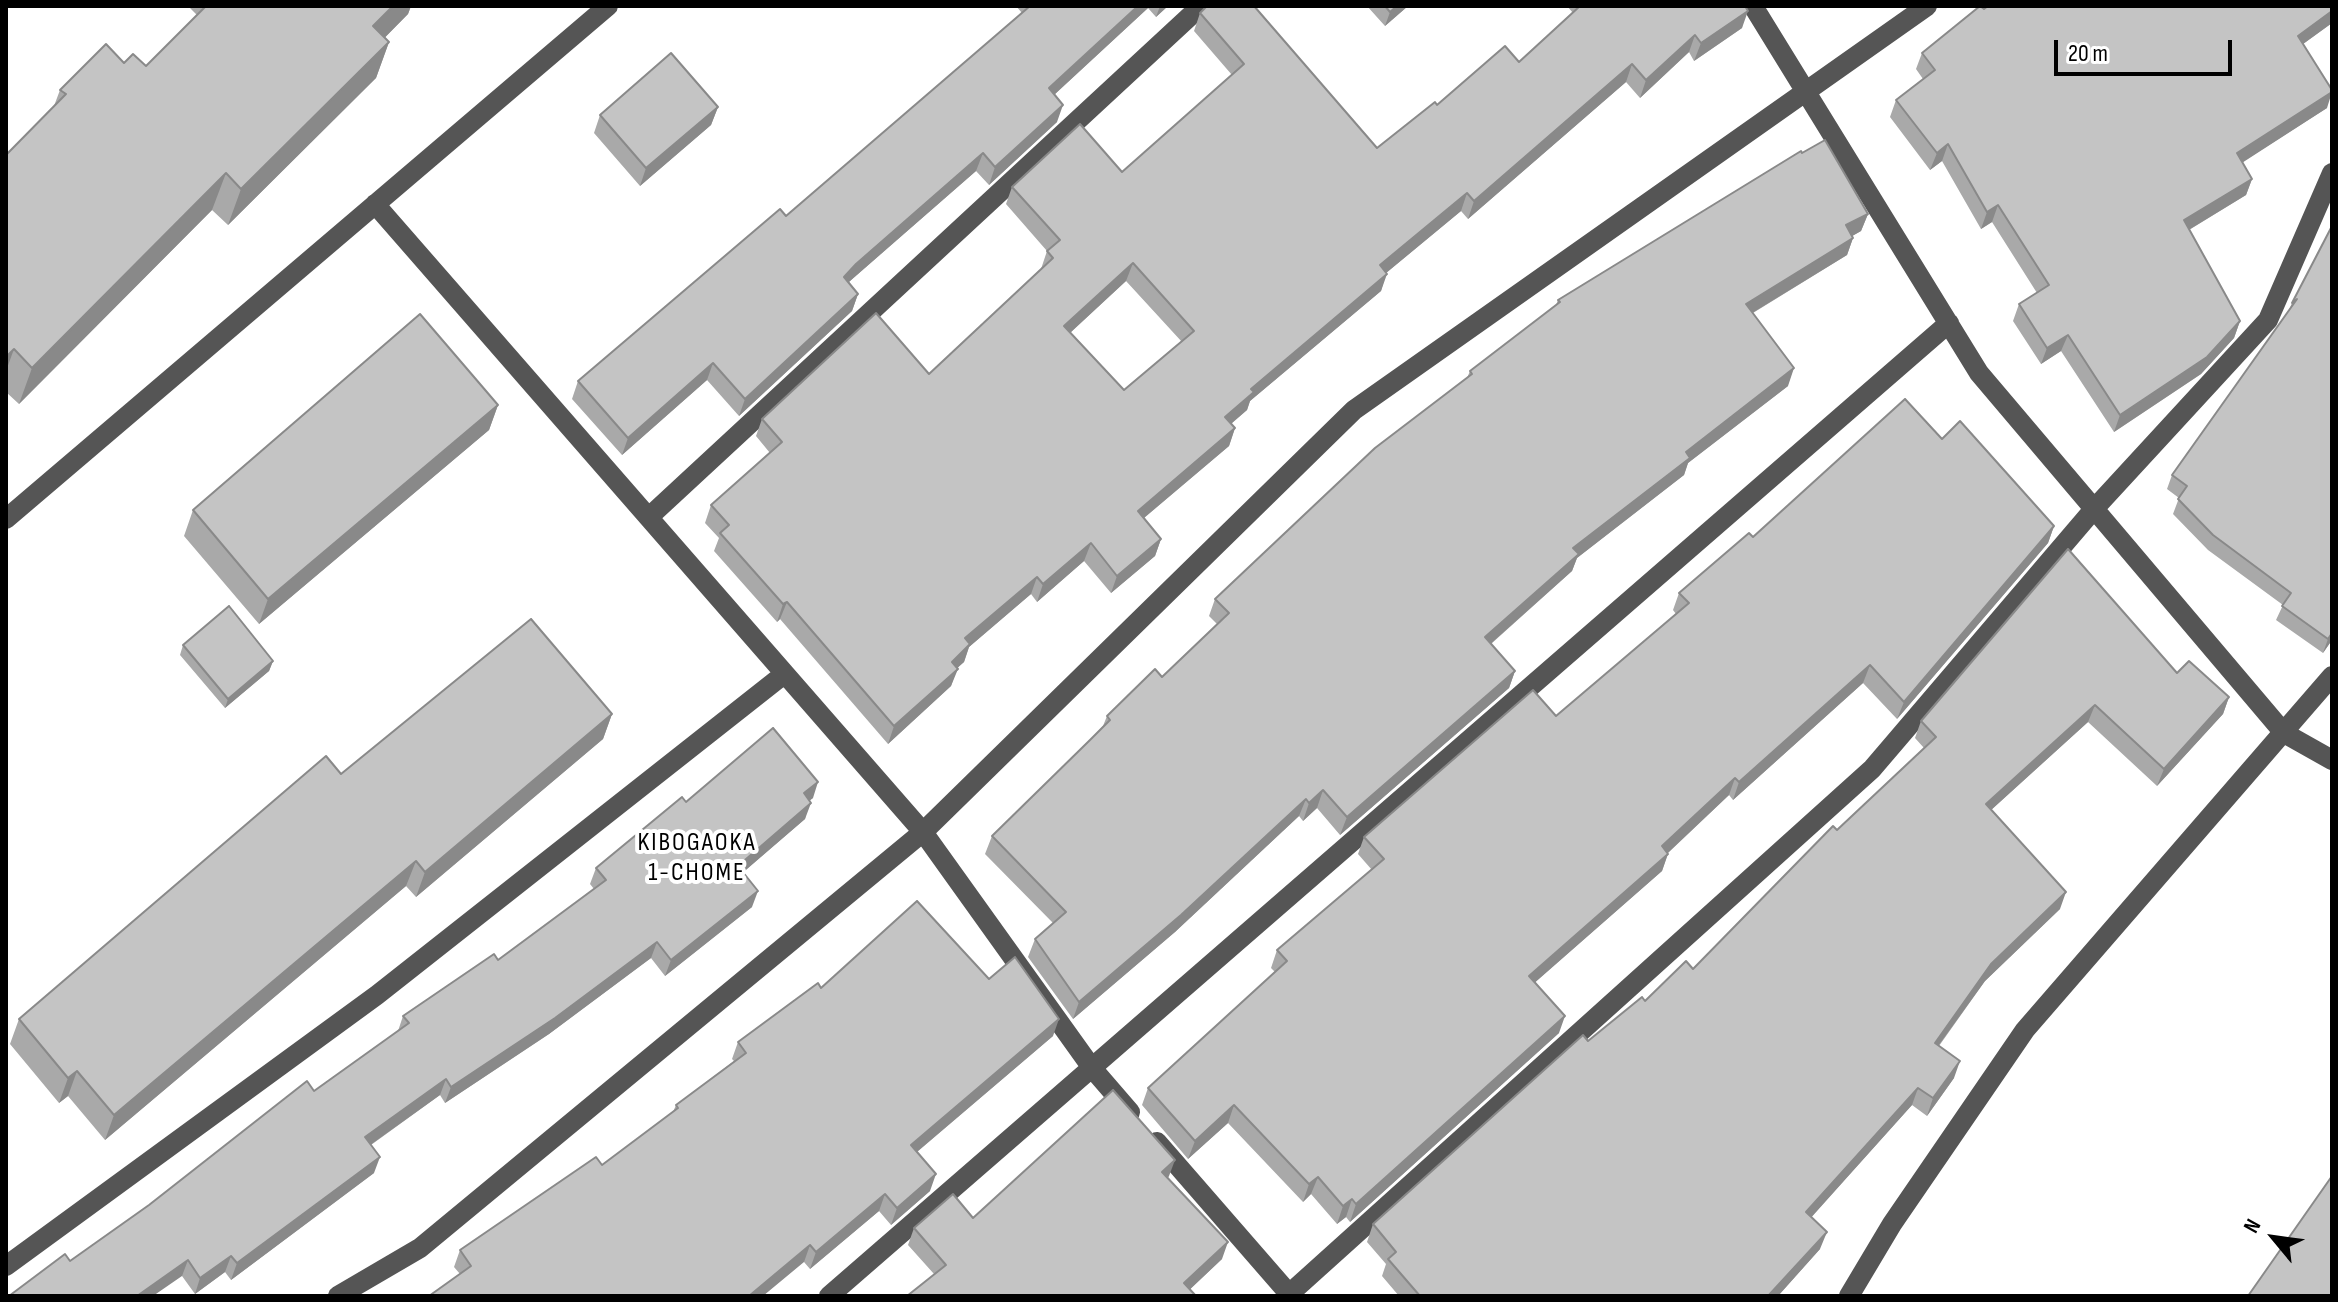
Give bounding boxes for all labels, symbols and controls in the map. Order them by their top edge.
scale bar [2058,24,2236,74]
text: 20 m [2068,39,2108,68]
district label: KIBOGAOKA 1-CHOME [637,827,757,888]
north arrow [2234,1198,2314,1278]
text: N [2238,1214,2267,1238]

